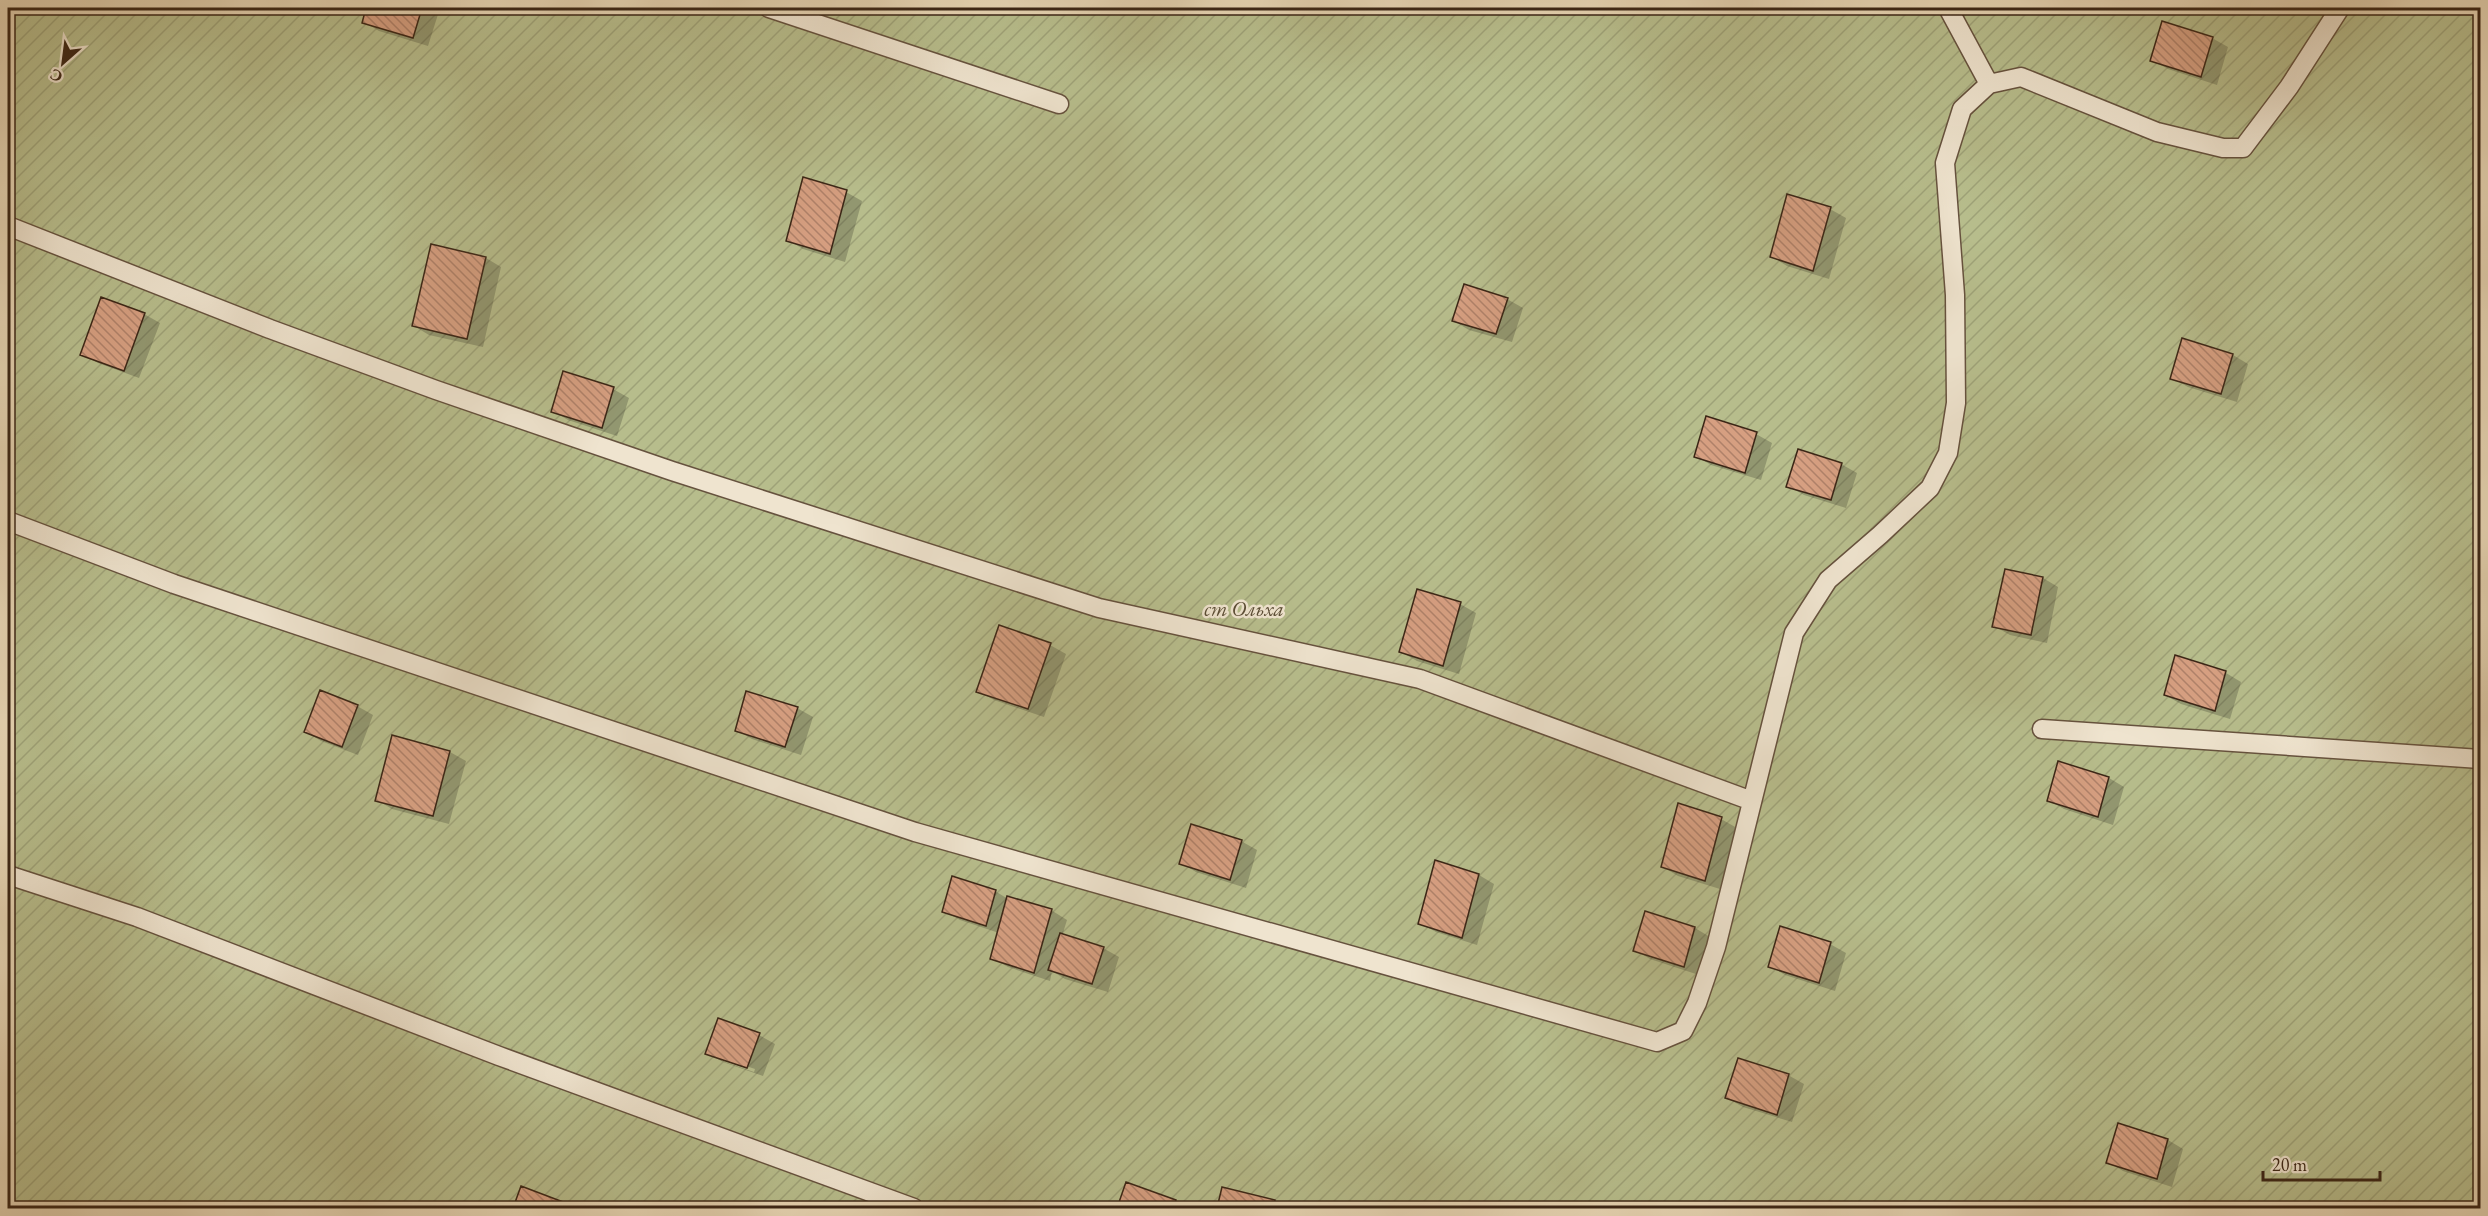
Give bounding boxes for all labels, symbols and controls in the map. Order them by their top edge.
north arrow [33,33,93,93]
text: С [46,64,66,88]
park label: ст Ольха [1204,595,1284,622]
scale bar [2263,1144,2380,1182]
text: 20 m [2272,1153,2307,1176]

